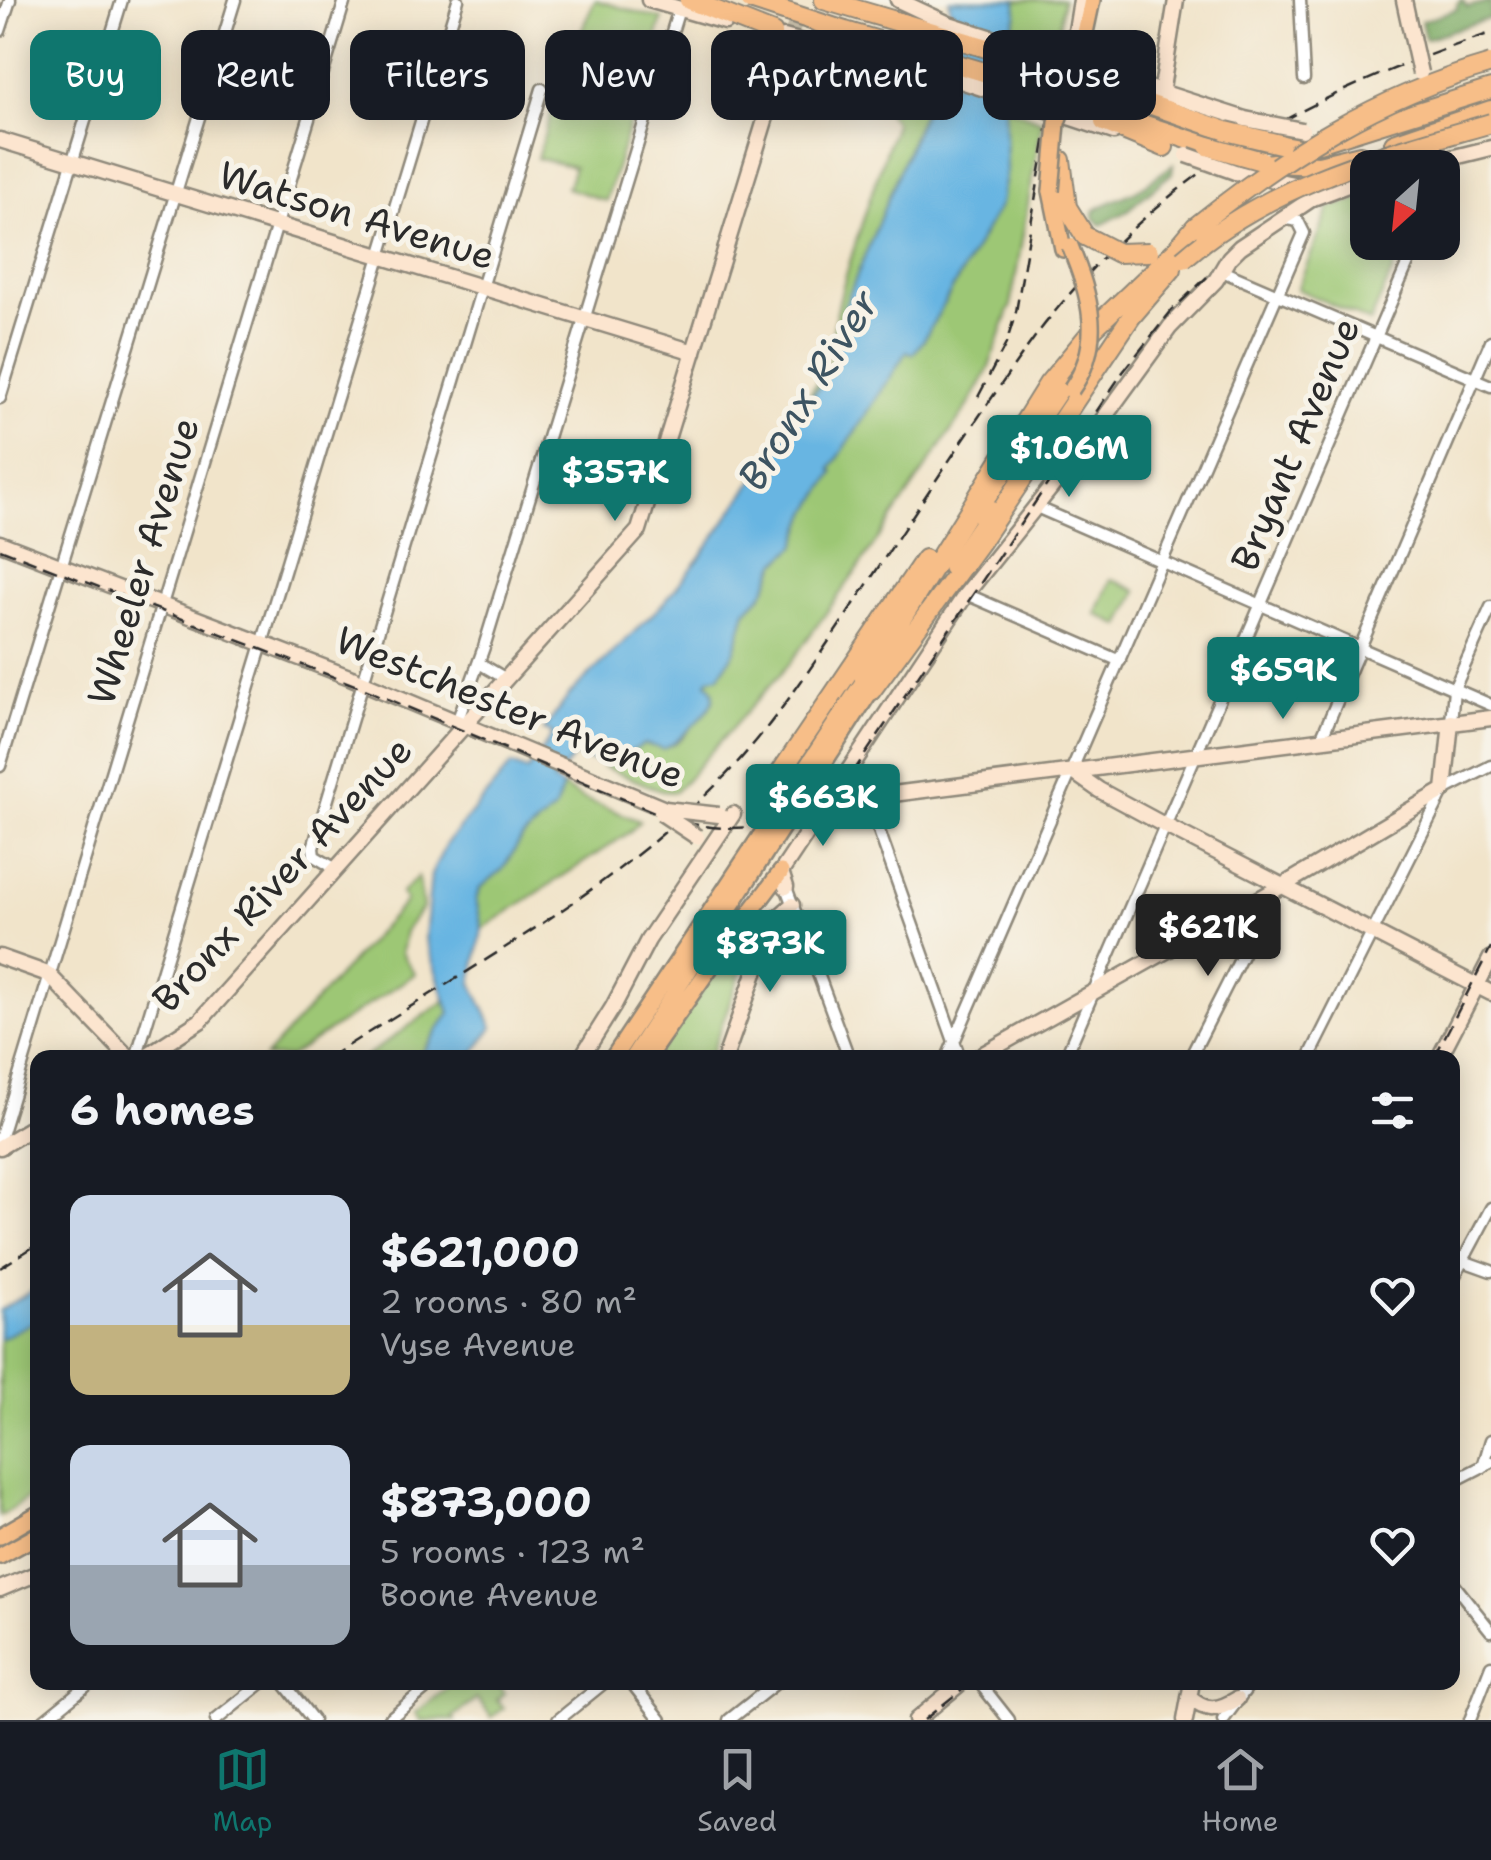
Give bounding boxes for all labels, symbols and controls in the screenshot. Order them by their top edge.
chip: Buy [30,30,161,120]
chip: Rent [181,30,330,120]
chip: Filters [350,30,525,120]
chip: New [545,30,691,120]
chip: Apartment [711,30,963,120]
chip: House [983,30,1156,120]
street label: Watson Avenue [213,149,501,281]
north arrow [1350,150,1460,260]
map controls [1350,150,1460,260]
water label: Bronx River [725,278,892,501]
street label: Bryant Avenue [1219,309,1371,579]
street label: Wheeler Avenue [75,411,211,711]
pin: $1.06M [988,415,1150,500]
text: $1.06M [1009,426,1129,469]
pin: $357K [545,439,685,524]
text: $357K [561,450,669,493]
street label: Westchester Avenue [328,614,692,800]
pin: $659K [1213,637,1353,722]
text: $659K [1229,648,1337,691]
street label: Bronx River Avenue [141,725,423,1023]
pin: $663K [753,764,893,849]
text: $663K [768,775,878,818]
pin: $621K [1138,894,1278,979]
text: $621K [1158,905,1258,948]
pin: $873K [700,910,840,995]
text: $873K [715,921,825,964]
text: 6 homes [70,1082,255,1138]
icon: filters [1365,1083,1420,1138]
text: $621,000 [380,1224,580,1280]
icon: home [150,1235,270,1355]
icon: heart [1365,1268,1420,1323]
text: 2 rooms · 80 m² [380,1280,637,1323]
text: Vyse Avenue [380,1323,575,1366]
text: $873,000 [380,1474,592,1530]
icon: home [150,1485,270,1605]
icon: heart [1365,1518,1420,1573]
text: 5 rooms · 123 m² [380,1530,645,1573]
text: Boone Avenue [380,1573,599,1616]
tab: Map [212,1742,272,1840]
tab: Saved [697,1742,777,1840]
tab: Home [1202,1742,1279,1840]

